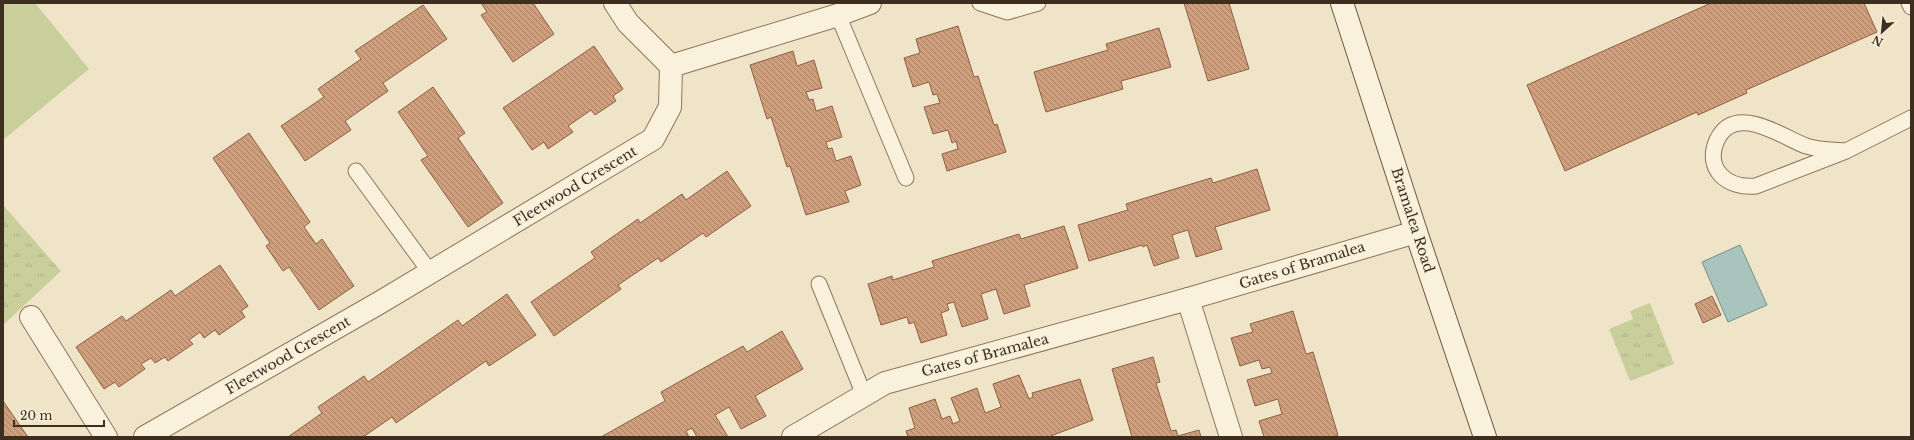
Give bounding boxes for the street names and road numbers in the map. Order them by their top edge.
street label: Fleetwood Crescent [510,142,641,230]
street label: Bramalea Road [1388,165,1439,275]
street label: Gates of Bramalea [1237,237,1367,293]
street label: Fleetwood Crescent [222,312,354,398]
street label: Gates of Bramalea [919,329,1051,381]

